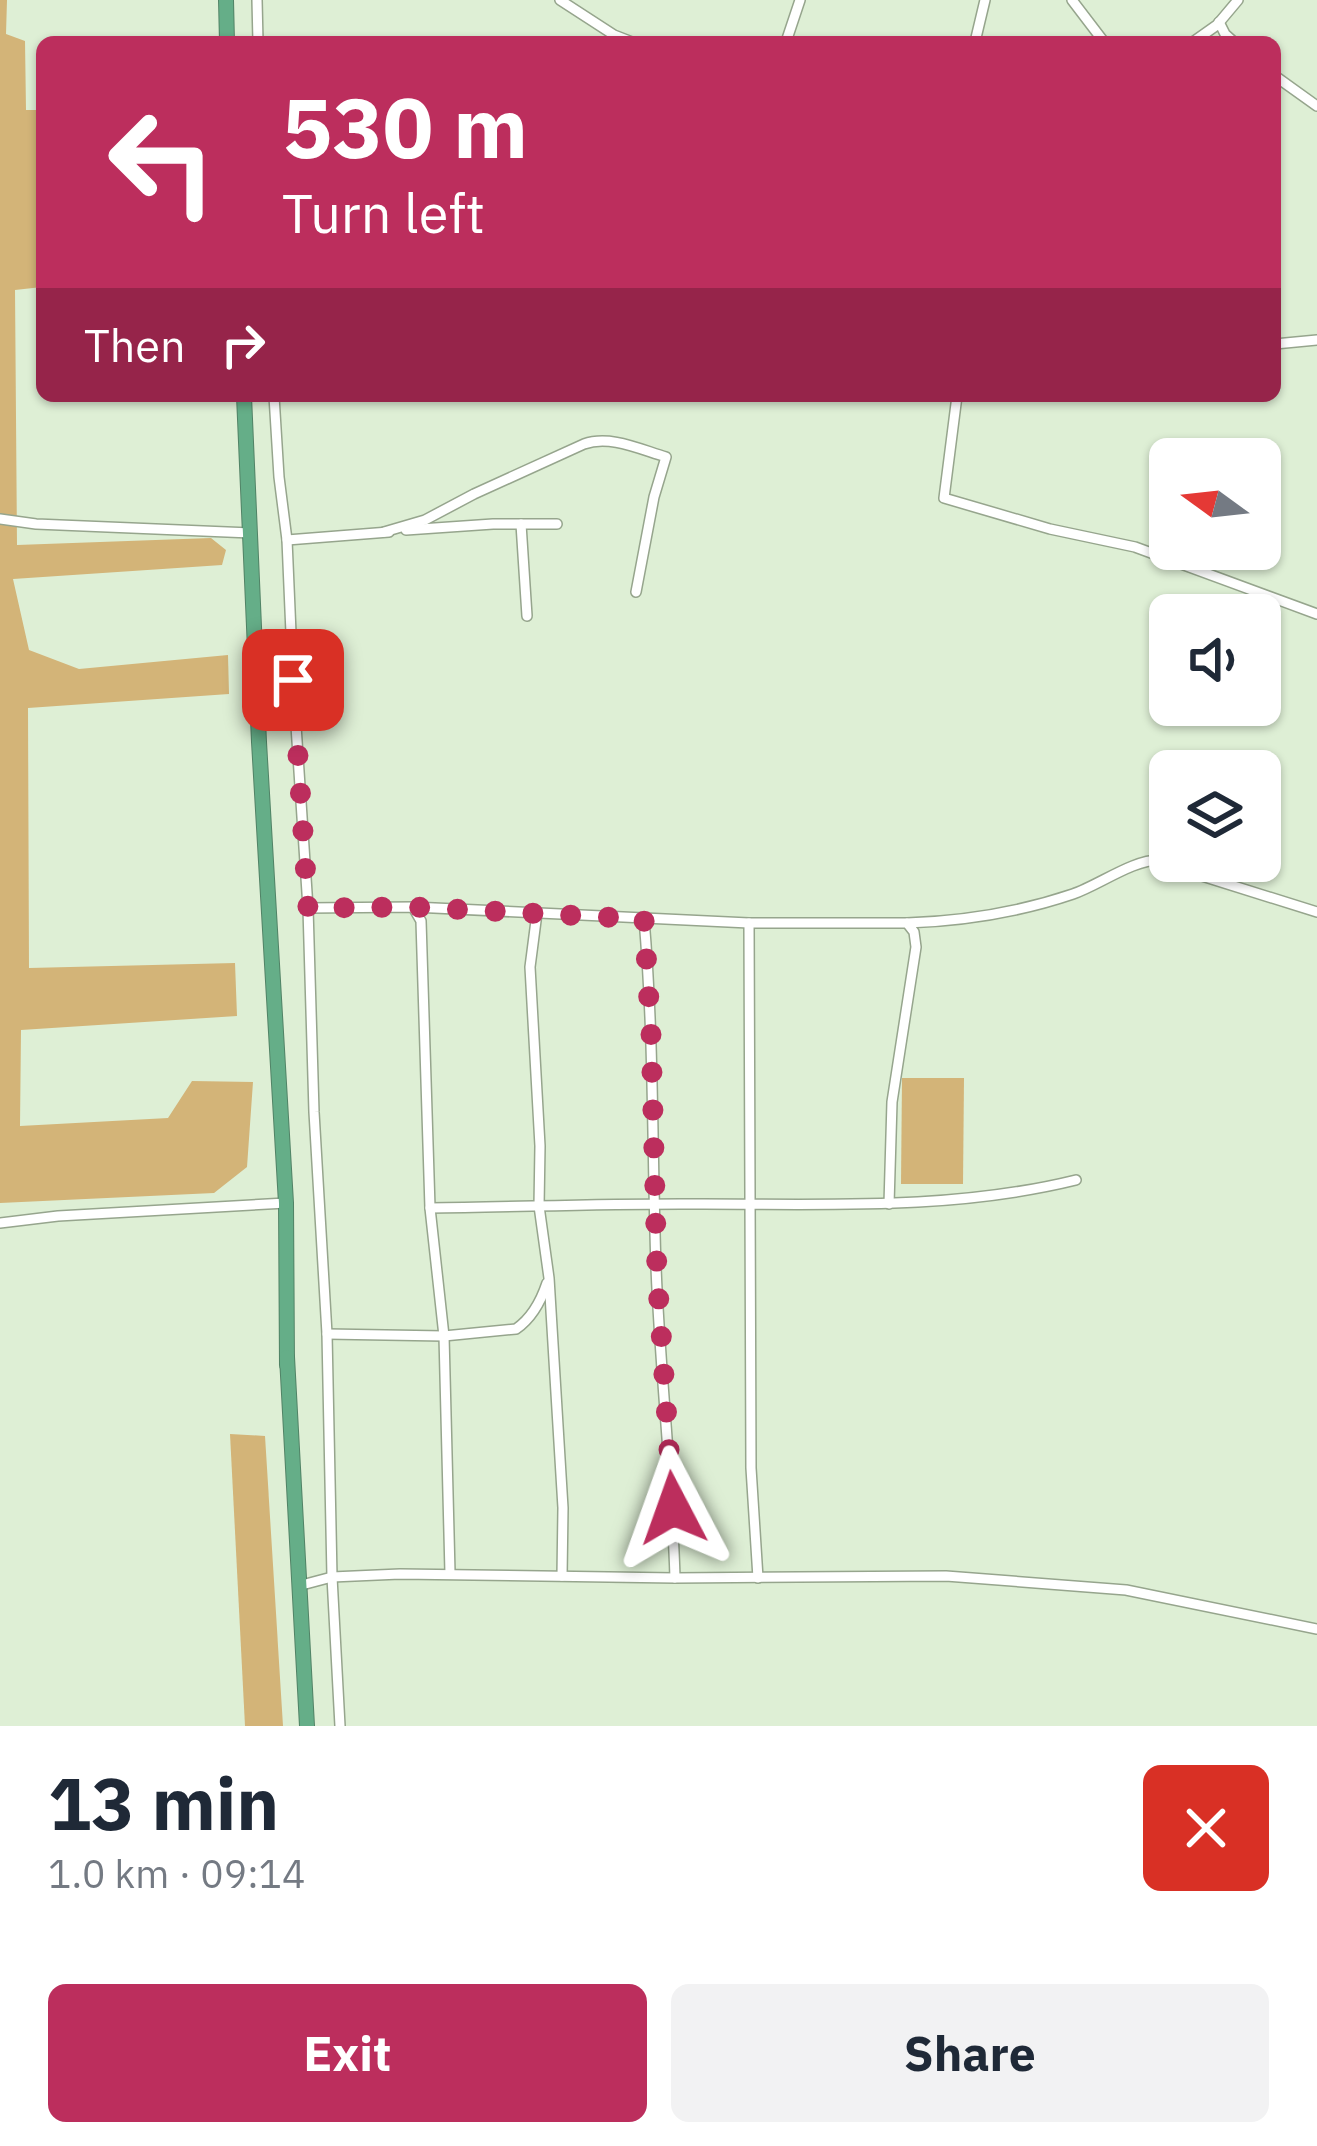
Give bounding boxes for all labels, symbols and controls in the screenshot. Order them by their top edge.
text: 530 m [282,72,528,181]
icon: left [84,84,240,240]
text: Turn left [282,178,485,248]
icon: right [210,312,276,378]
text: Then [84,316,186,374]
north arrow [1149,438,1281,570]
map controls [1149,438,1281,882]
button: sound [1149,594,1281,726]
pin [242,629,344,731]
icon: arrive [260,647,326,713]
button: layers [1149,750,1281,882]
position arrow [610,1445,736,1571]
text: 13 min [48,1756,279,1850]
button: close [1143,1765,1269,1891]
text: 1.0 km · 09:14 [48,1848,305,1899]
button: Exit [48,1984,647,2122]
button: Share [671,1984,1269,2122]

